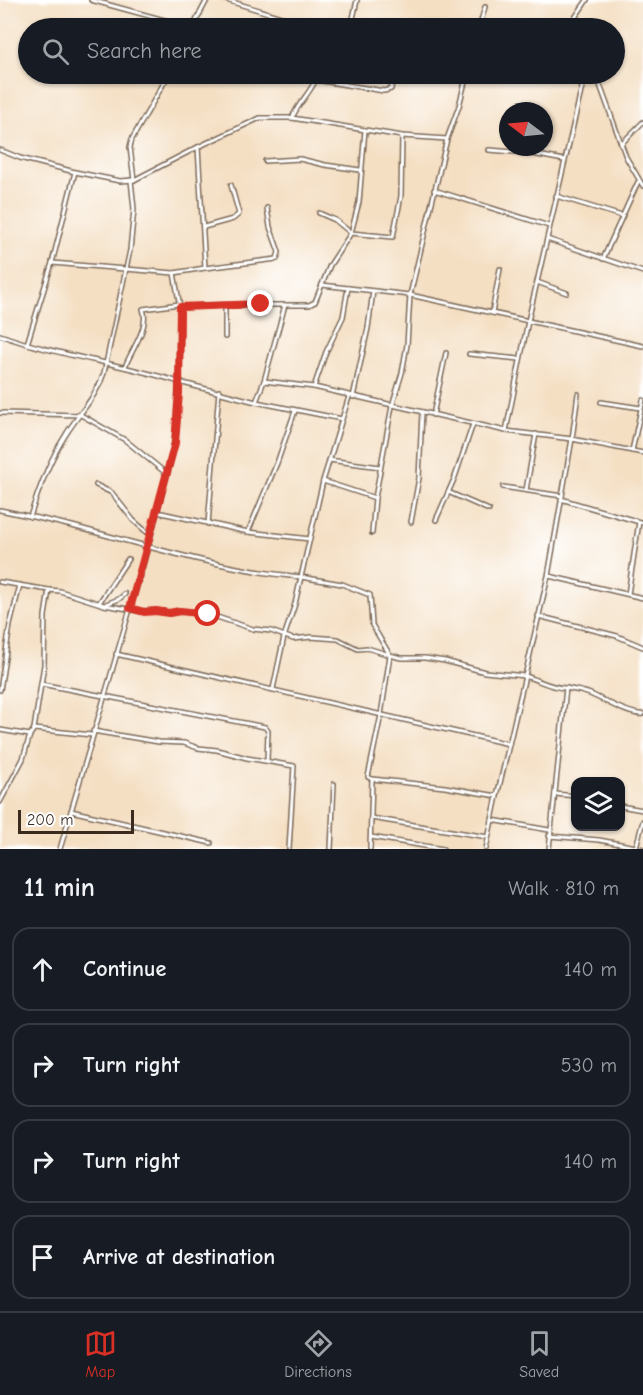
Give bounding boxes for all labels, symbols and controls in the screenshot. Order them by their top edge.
search box [18,18,625,84]
icon: search [39,35,72,68]
text: Search here [87,38,202,64]
north arrow [499,102,553,156]
route end [247,290,273,316]
route start [194,600,220,626]
map controls [571,777,625,831]
button: layers [571,777,625,831]
scale bar [18,807,134,834]
text: 200 m [27,811,73,829]
text: 11 min [24,873,95,903]
text: Walk · 810 m [508,877,619,900]
icon: ahead [26,953,59,986]
text: Continue [83,956,166,982]
text: 140 m [564,958,617,981]
icon: right [26,1049,59,1082]
text: Turn right [83,1052,180,1078]
text: 530 m [561,1054,617,1077]
icon: right [26,1145,59,1178]
text: Turn right [83,1148,180,1174]
text: 140 m [564,1150,617,1173]
icon: arrive [26,1241,59,1274]
text: Arrive at destination [83,1244,275,1270]
tab: Map [84,1327,117,1381]
tab: Directions [284,1327,352,1381]
tab: Saved [519,1327,559,1381]

